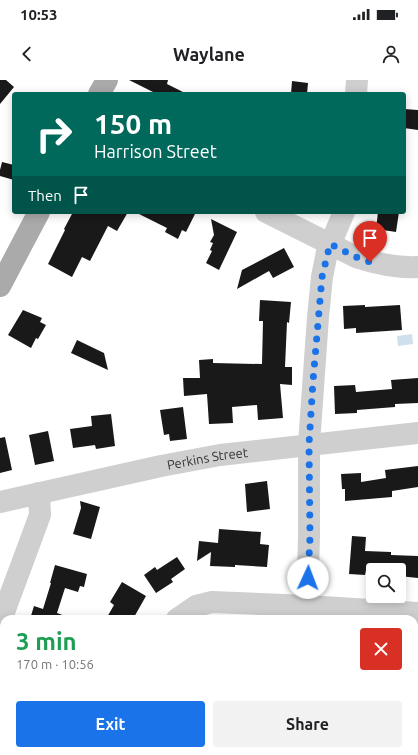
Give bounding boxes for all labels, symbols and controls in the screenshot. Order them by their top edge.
text: 10:53 [20,6,58,23]
icon: back [16,43,38,65]
icon: person [380,43,402,65]
text: Waylane [173,44,245,64]
icon: right [28,108,80,160]
text: 150 m [94,108,172,139]
text: Harrison Street [94,141,217,161]
icon: arrive [70,184,92,206]
text: Then [28,187,62,204]
pin [353,221,387,262]
icon: arrive [359,227,381,249]
street label: Perkins Street [166,445,249,472]
position arrow [287,557,329,599]
map controls [366,563,406,603]
button: search [366,563,406,603]
text: 3 min [16,628,77,655]
button: close [360,628,402,670]
text: 170 m · 10:56 [16,657,94,671]
button: Exit [16,701,205,747]
button: Share [213,701,402,747]

